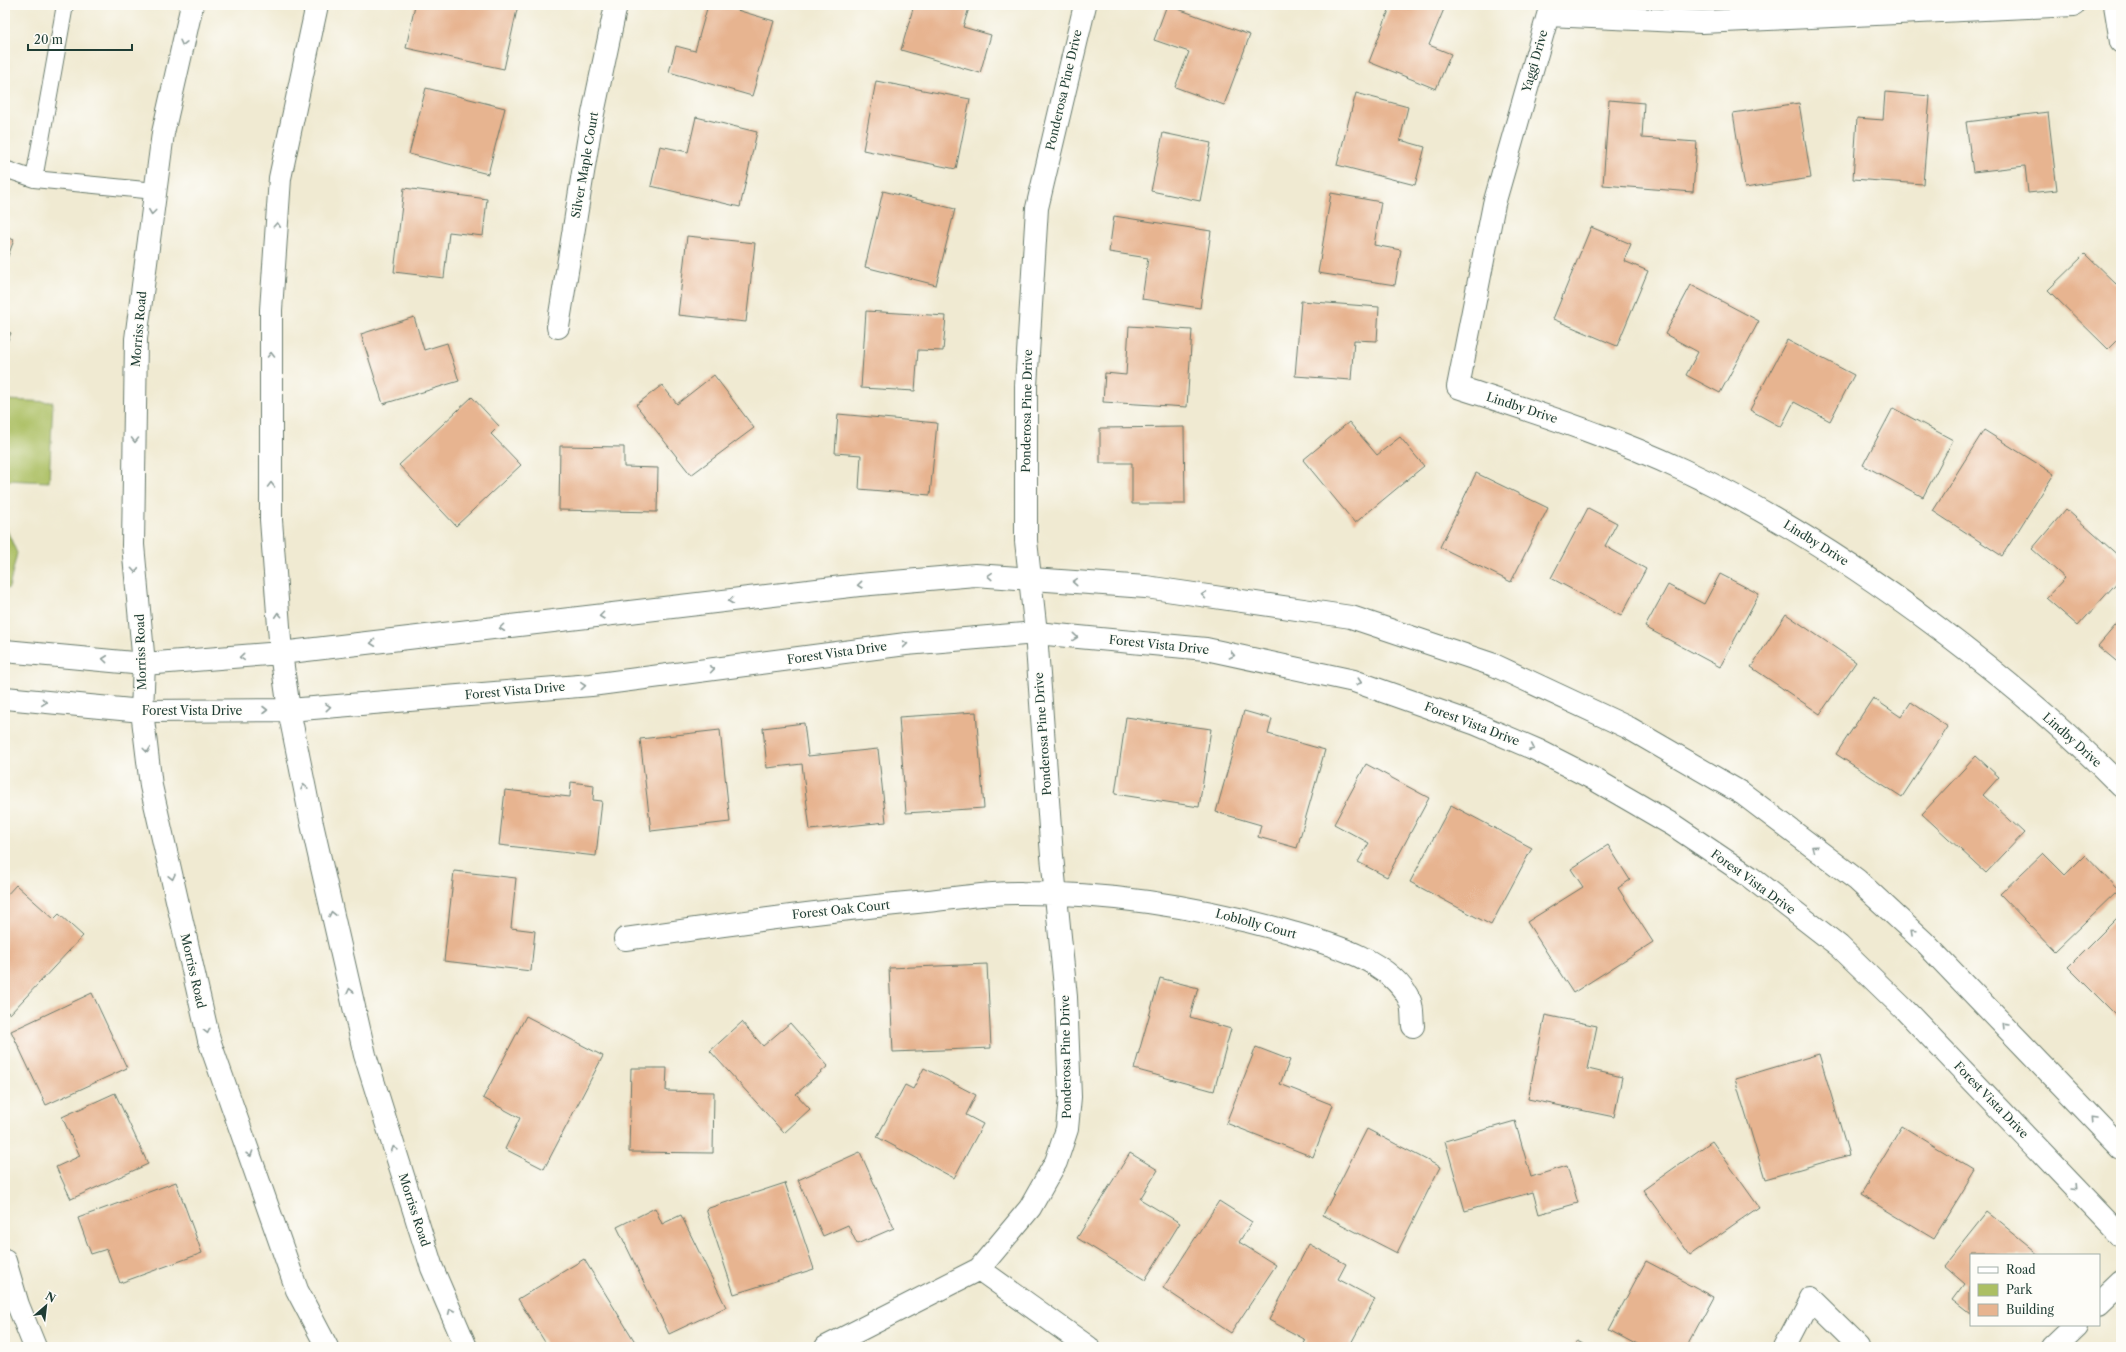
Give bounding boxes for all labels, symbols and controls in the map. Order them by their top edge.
scale bar [28,26,132,52]
street label: Ponderosa Pine Drive [1042,28,1085,152]
street label: Yaggi Drive [1518,28,1551,95]
text: 20 m [34,32,63,47]
one-way arrow [180,40,188,46]
street label: Silver Maple Court [568,110,601,219]
one-way arrow [148,209,157,215]
one-way arrow [272,222,281,228]
street label: Morriss Road [128,290,149,368]
street label: Ponderosa Pine Drive [1018,349,1035,473]
one-way arrow [267,352,275,358]
street label: Lindby Drive [1485,389,1560,426]
one-way arrow [130,437,139,443]
one-way arrow [267,482,275,488]
street label: Lindby Drive [1781,517,1852,569]
one-way arrow [131,567,140,573]
one-way arrow [987,572,993,580]
one-way arrow [1072,577,1078,586]
one-way arrow [857,581,863,590]
one-way arrow [1201,591,1207,600]
one-way arrow [728,596,734,605]
one-way arrow [599,611,605,620]
one-way arrow [273,612,282,618]
street label: Morriss Road [132,613,149,690]
one-way arrow [499,623,505,632]
one-way arrow [1072,632,1078,641]
street label: Forest Vista Drive [1108,632,1210,657]
one-way arrow [370,638,376,647]
street label: Forest Vista Drive [786,638,888,667]
one-way arrow [902,640,908,649]
one-way arrow [1228,650,1235,658]
one-way arrow [239,652,245,661]
one-way arrow [102,655,108,664]
one-way arrow [709,665,715,674]
street label: Ponderosa Pine Drive [1031,672,1054,796]
one-way arrow [1355,678,1362,686]
street label: Forest Vista Drive [464,679,566,702]
one-way arrow [580,681,586,690]
one-way arrow [41,697,47,706]
street label: Forest Vista Drive [1422,698,1522,749]
one-way arrow [325,702,331,711]
street label: Forest Vista Drive [142,703,243,718]
one-way arrow [262,706,268,714]
street label: Lindby Drive [2040,709,2105,770]
one-way arrow [1529,744,1536,752]
one-way arrow [142,747,151,753]
one-way arrow [301,784,309,790]
street label: Forest Vista Drive [1708,846,1799,917]
one-way arrow [1812,846,1819,853]
one-way arrow [167,874,175,881]
street label: Forest Oak Court [791,897,891,922]
street label: Loblolly Court [1214,906,1299,942]
one-way arrow [328,911,336,917]
one-way arrow [1910,929,1918,937]
street label: Morriss Road [178,932,210,1010]
one-way arrow [346,988,354,995]
street label: Ponderosa Pine Drive [1057,995,1074,1119]
one-way arrow [2002,1022,2009,1030]
one-way arrow [203,1028,211,1035]
street label: Forest Vista Drive [1951,1058,2032,1141]
one-way arrow [2091,1116,2099,1124]
one-way arrow [390,1146,399,1153]
one-way arrow [245,1151,253,1158]
street label: Morriss Road [396,1171,434,1249]
one-way arrow [2070,1183,2078,1191]
legend [1970,1254,2100,1326]
text: Road [2006,1262,2036,1277]
text: Park [2006,1282,2033,1297]
north arrow [26,1286,66,1326]
text: N [43,1289,59,1306]
text: Building [2006,1302,2054,1317]
one-way arrow [447,1308,455,1315]

